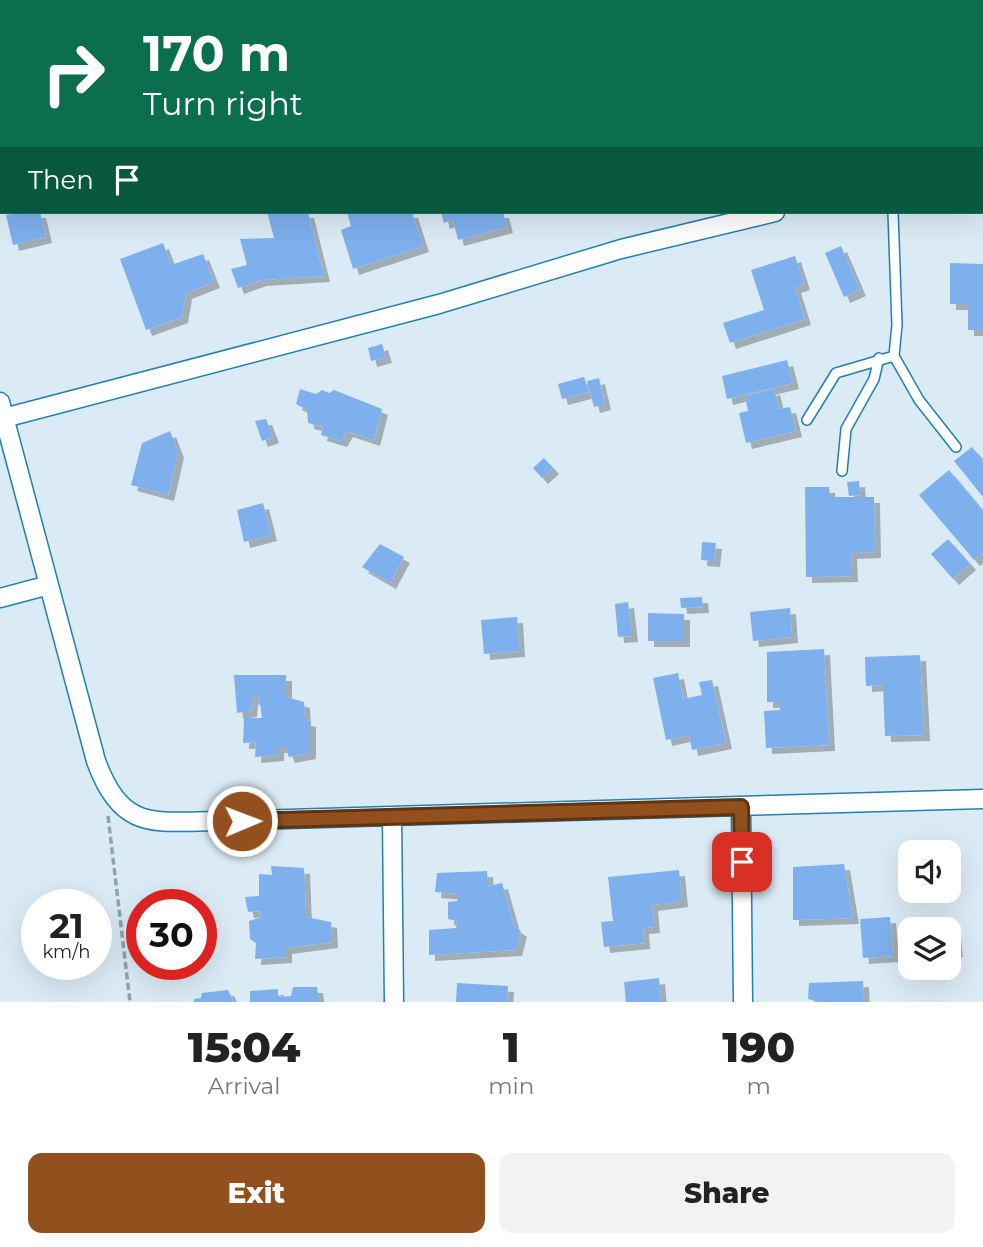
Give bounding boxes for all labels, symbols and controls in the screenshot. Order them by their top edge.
text: 170 m [143,24,290,83]
icon: right [28,28,119,119]
text: Turn right [143,84,303,123]
icon: arrive [108,161,146,199]
text: Then [28,164,94,196]
position arrow [205,784,279,858]
pin [712,832,772,892]
map controls [898,840,961,980]
button: sound [898,840,961,903]
icon: arrive [723,843,761,881]
speed limit sign: 30 [126,889,217,980]
text: 21 [49,904,84,947]
button: layers [898,917,961,980]
text: km/h [42,941,91,963]
text: 15:04 [188,1021,300,1073]
text: 1 [503,1021,520,1073]
text: 190 [722,1021,795,1073]
text: Arrival [208,1072,280,1100]
text: min [488,1072,534,1100]
text: m [746,1072,771,1100]
button: Exit [28,1153,485,1233]
button: Share [499,1153,955,1233]

